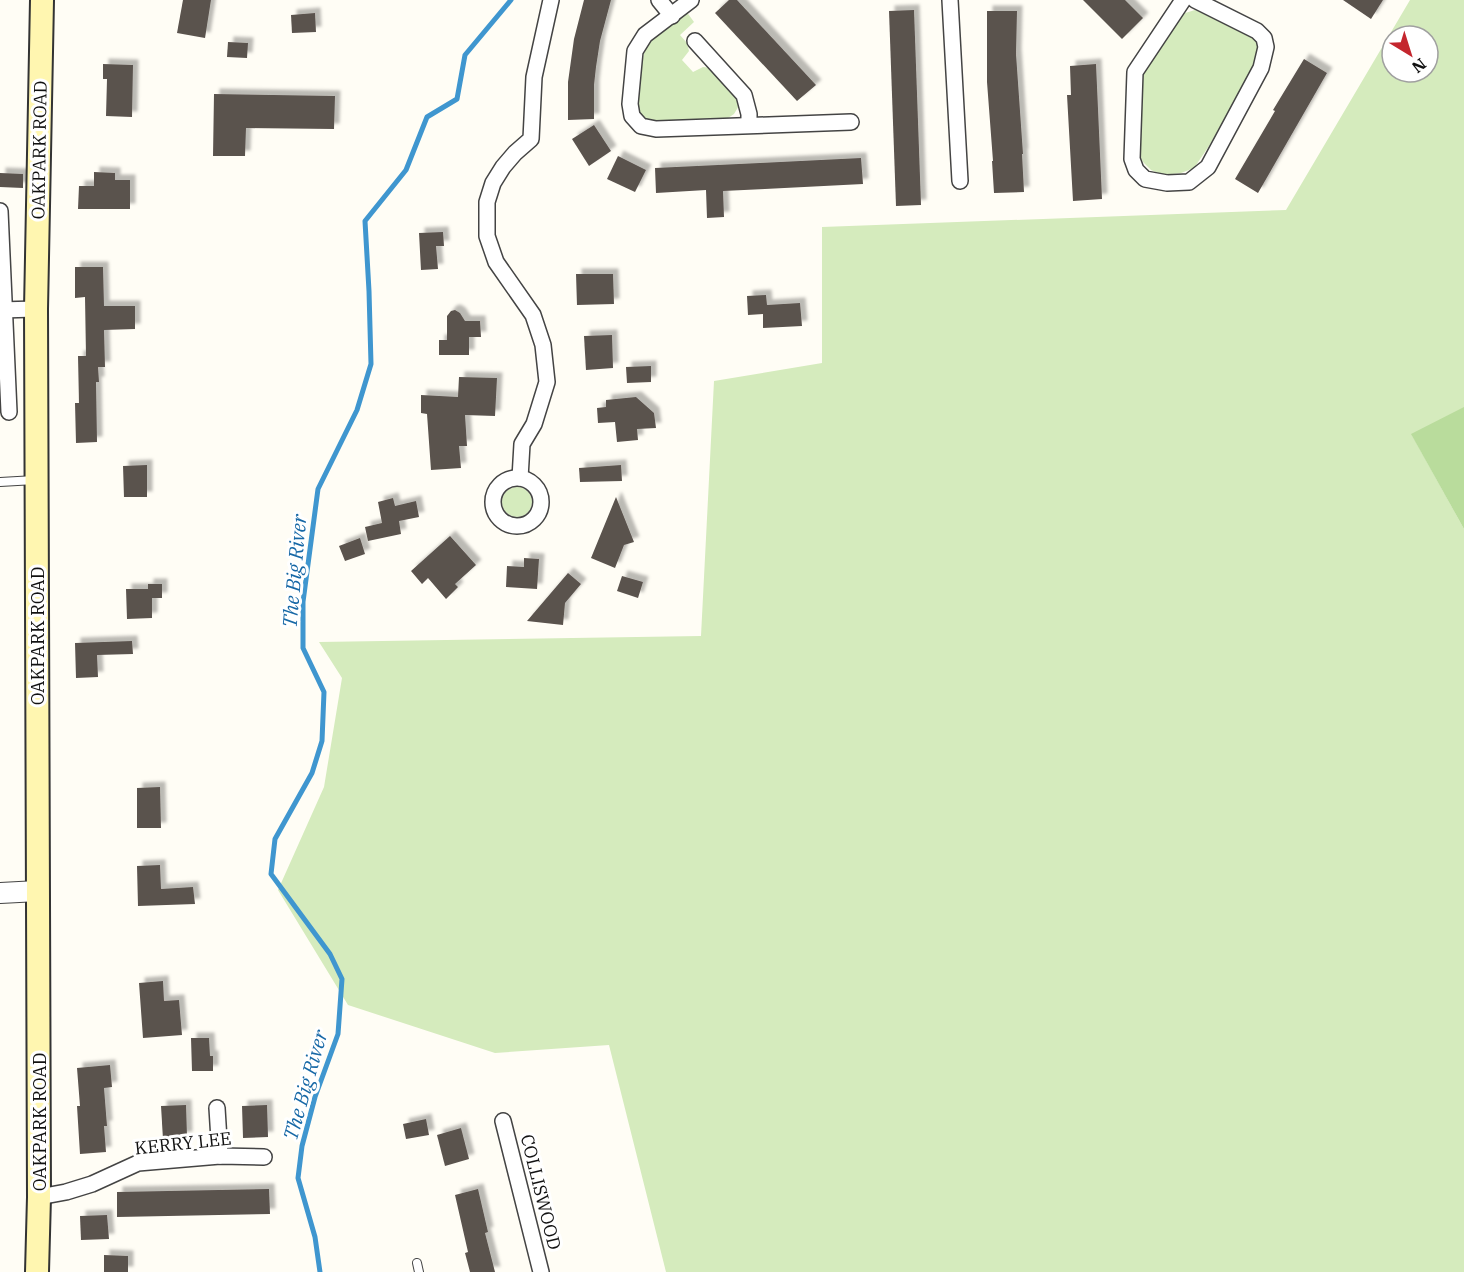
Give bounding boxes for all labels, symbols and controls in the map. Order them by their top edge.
north arrow [1380,24,1440,84]
text: N [1408,54,1430,78]
street label: OAKPARK ROAD [26,80,52,220]
water label: The Big River [276,512,313,629]
street label: OAKPARK ROAD [26,567,49,705]
water label: The Big River [276,1026,334,1143]
street label: OAKPARK ROAD [28,1053,51,1191]
street label: KERRY LEE [133,1126,233,1160]
street label: COLLISWOOD [516,1132,566,1252]

